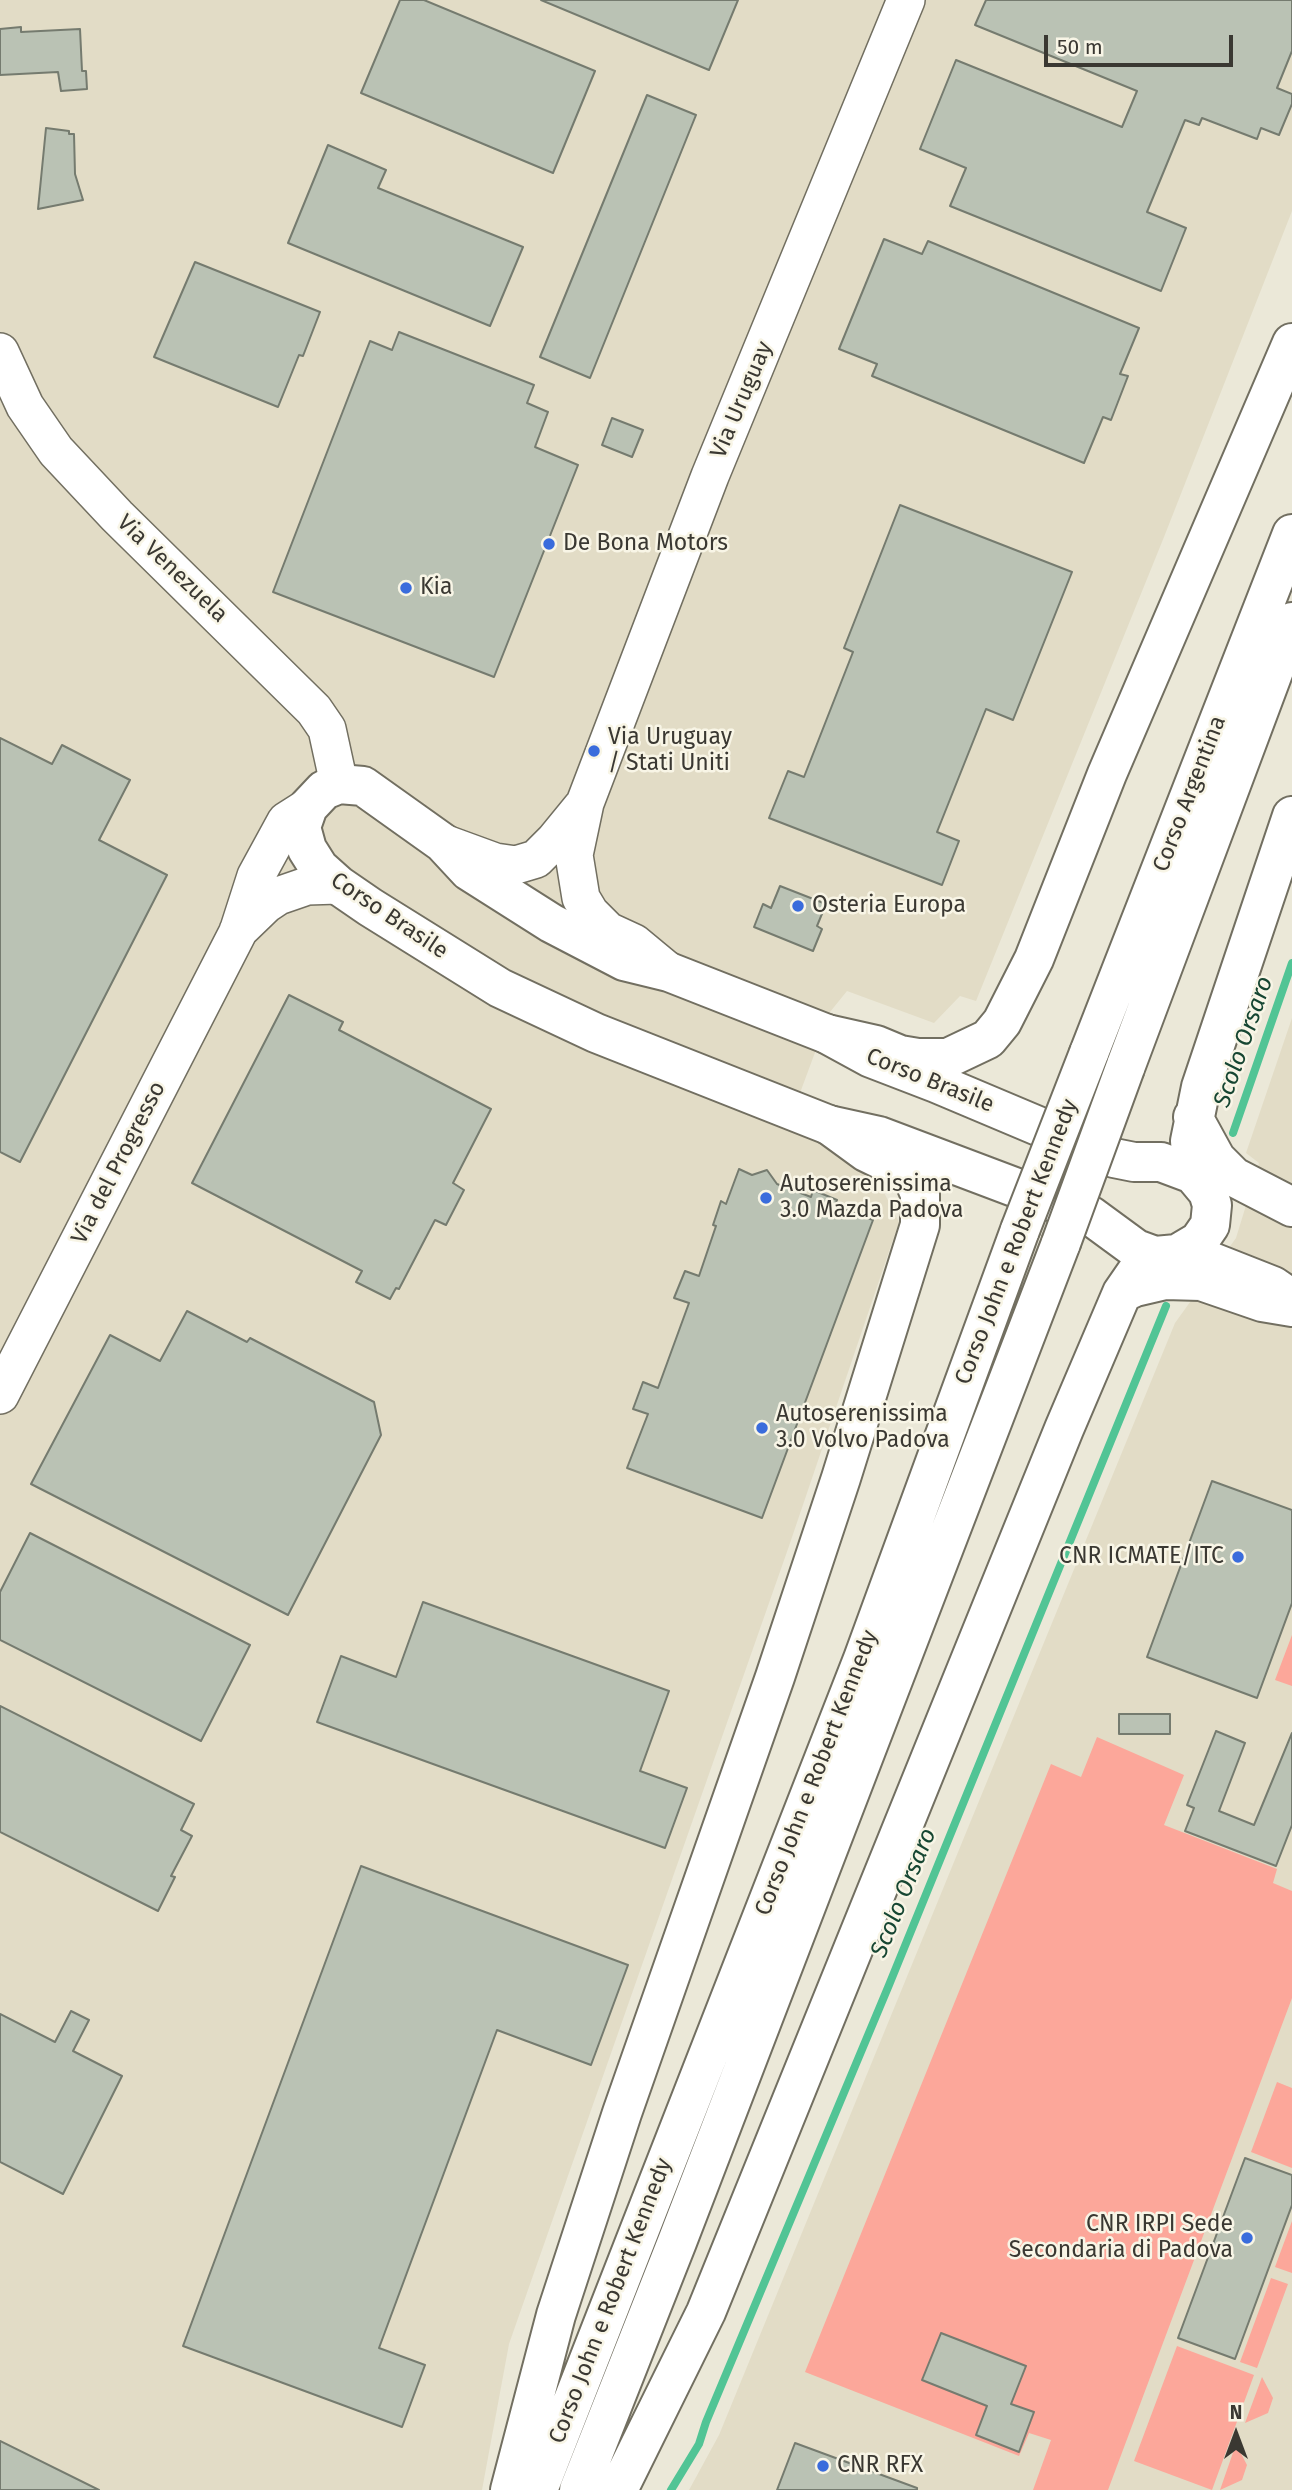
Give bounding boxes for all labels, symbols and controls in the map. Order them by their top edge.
scale bar [1047,21,1236,65]
text: 50 m [1057,34,1103,60]
street label: Via Uruguay [705,338,779,462]
street label: Via Venezuela [111,509,233,629]
place label: De Bona Motors [563,530,728,558]
marker: De Bona Motors [541,536,557,552]
place label: Kia [420,574,453,602]
marker: Kia [398,580,414,596]
street label: Corso Argentina [1148,712,1232,876]
place label: Via Uruguay / Stati Uniti [608,724,732,778]
marker: Via Uruguay / Stati Uniti [586,743,602,759]
street label: Corso Brasile [325,867,453,965]
place label: Osteria Europa [812,892,966,920]
marker: Osteria Europa [790,898,806,914]
water label: Scolo Orsaro [1208,973,1280,1111]
street label: Corso Brasile [862,1043,998,1119]
street label: Via del Progresso [66,1077,172,1249]
street label: Corso John e Robert Kennedy [950,1095,1084,1389]
place label: Autoserenissima 3.0 Mazda Padova [780,1171,963,1225]
marker: Autoserenissima 3.0 Mazda Padova [758,1190,774,1206]
place label: Autoserenissima 3.0 Volvo Padova [776,1401,950,1455]
marker: Autoserenissima 3.0 Volvo Padova [754,1420,770,1436]
place label: CNR ICMATE/ITC [1059,1543,1224,1571]
marker: CNR ICMATE/ITC [1230,1549,1246,1565]
street label: Corso John e Robert Kennedy [750,1626,884,1920]
water label: Scolo Orsaro [865,1824,943,1962]
street label: Corso John e Robert Kennedy [544,2154,678,2448]
place label: CNR IRPI Sede Secondaria di Padova [1009,2211,1233,2265]
marker: CNR IRPI Sede Secondaria di Padova [1239,2230,1255,2246]
north arrow [1201,2399,1271,2469]
text: N [1230,2401,1242,2424]
place label: CNR RFX [837,2452,923,2480]
marker: CNR RFX [815,2458,831,2474]

